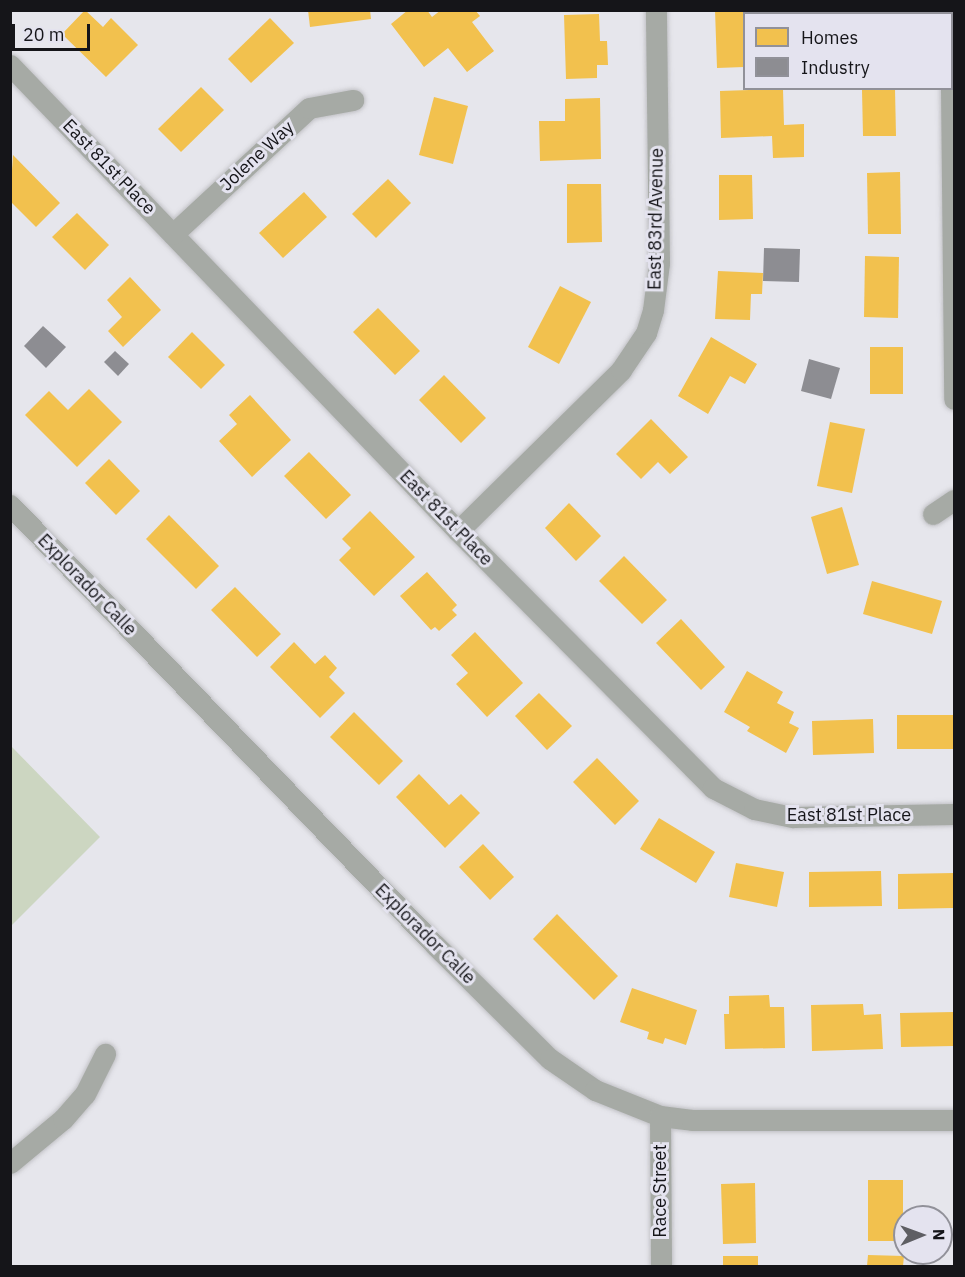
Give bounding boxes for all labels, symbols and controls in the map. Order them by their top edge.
scale bar [15,12,93,50]
legend [743,12,953,90]
text: 20 m [23,23,65,46]
text: Homes [801,26,858,49]
text: Industry [801,56,870,79]
street label: East 81st Place [58,115,160,219]
street label: Jolene Way [216,116,298,196]
street label: East 83rd Avenue [644,148,668,290]
street label: East 81st Place [395,466,497,570]
street label: Explorador Calle [33,530,141,640]
street label: East 81st Place [787,804,911,826]
street label: Explorador Calle [370,879,480,989]
street label: Race Street [649,1144,671,1238]
north arrow [893,1205,953,1265]
text: N [929,1229,949,1241]

